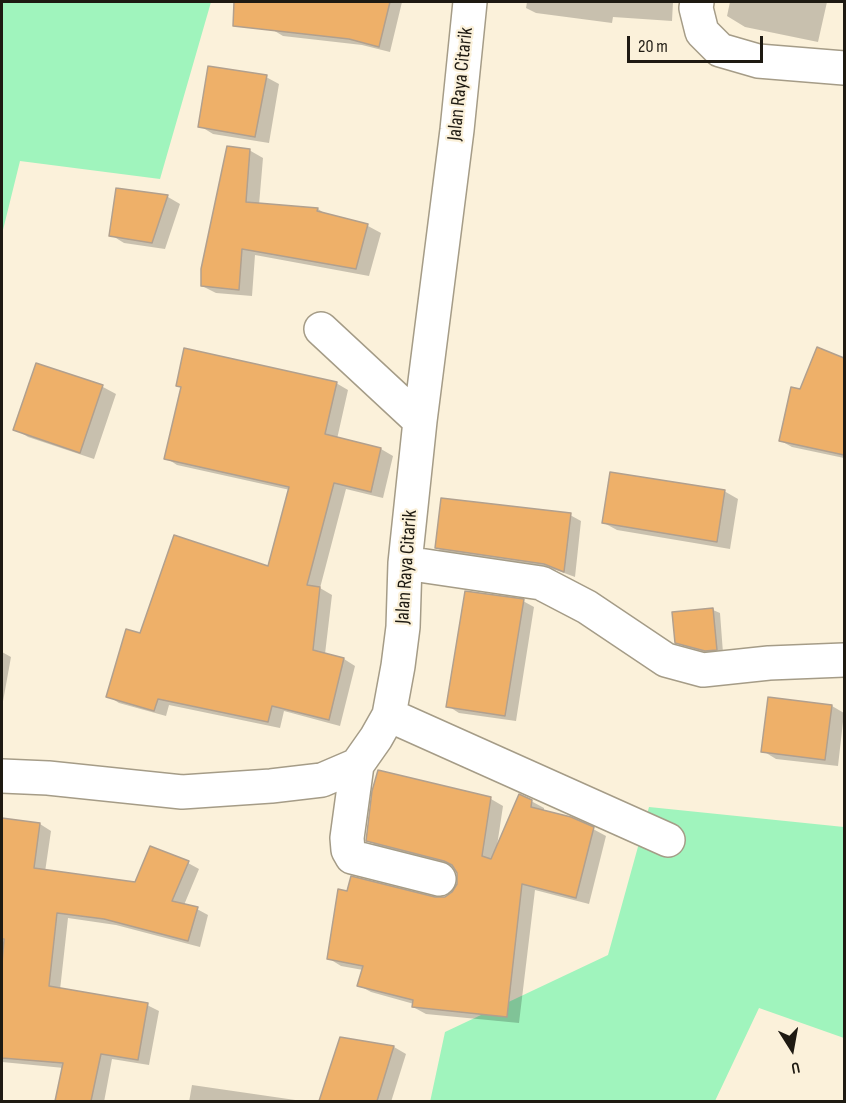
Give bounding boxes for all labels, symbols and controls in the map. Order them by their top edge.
scale bar [630,24,766,62]
street label: Jalan Raya Citarik [443,26,479,142]
text: 20 m [638,36,668,57]
street label: Jalan Raya Citarik [391,509,423,625]
north arrow [762,1019,822,1079]
text: U [790,1057,801,1077]

